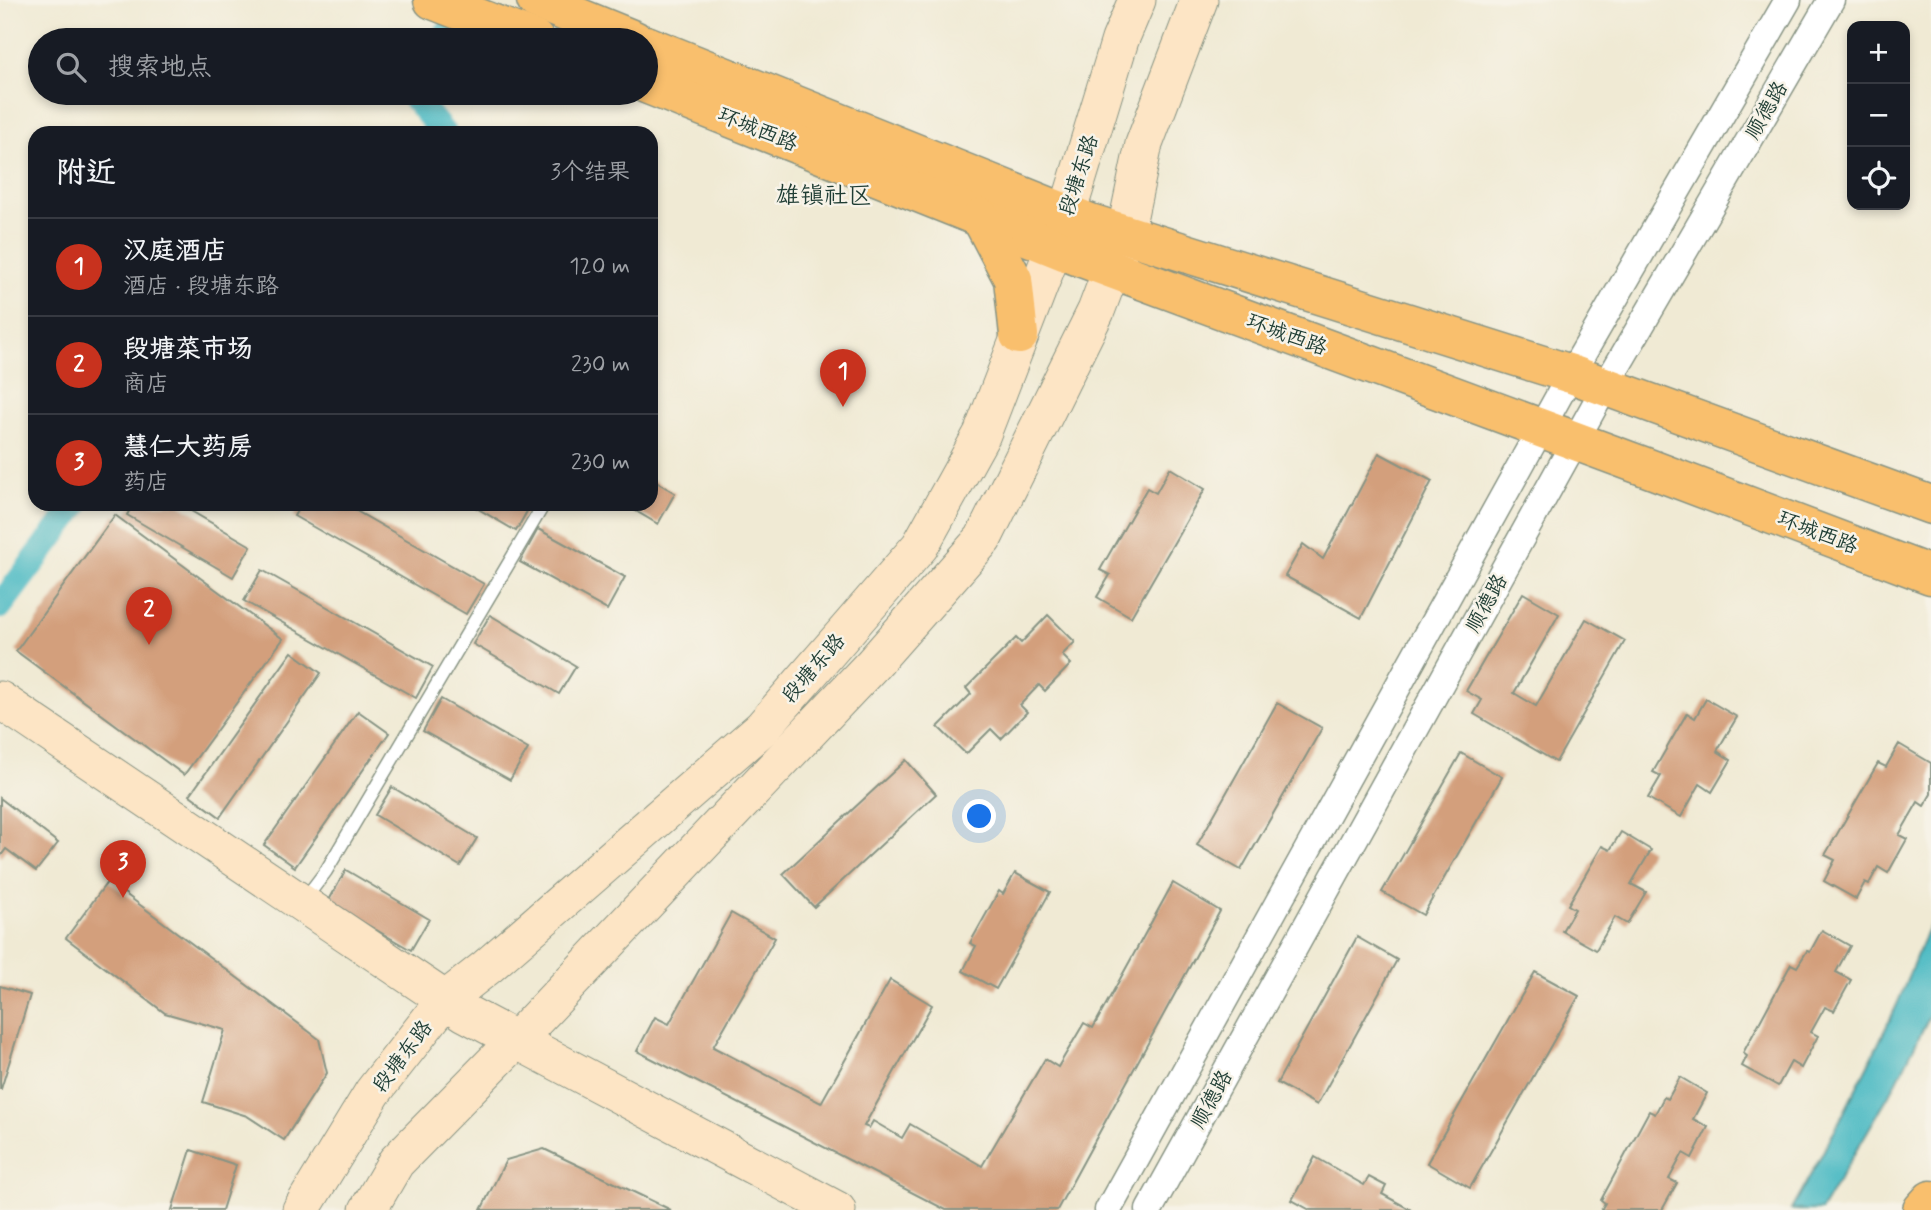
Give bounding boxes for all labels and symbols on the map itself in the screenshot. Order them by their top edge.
street label: 顺德路 [1739,76,1795,145]
street label: 环城西路 [713,101,802,159]
street label: 段塘东路 [1053,131,1105,220]
district label: 雄镇社区 [776,181,872,212]
street label: 环城西路 [1242,307,1331,362]
pin: 1 [820,349,866,407]
street label: 环城西路 [1773,505,1862,561]
street label: 顺德路 [1459,569,1514,638]
pin: 2 [126,587,172,645]
street label: 段塘东路 [776,628,852,710]
your location [962,799,996,833]
pin: 3 [100,840,146,898]
street label: 段塘东路 [366,1015,439,1099]
street label: 顺德路 [1184,1065,1239,1134]

